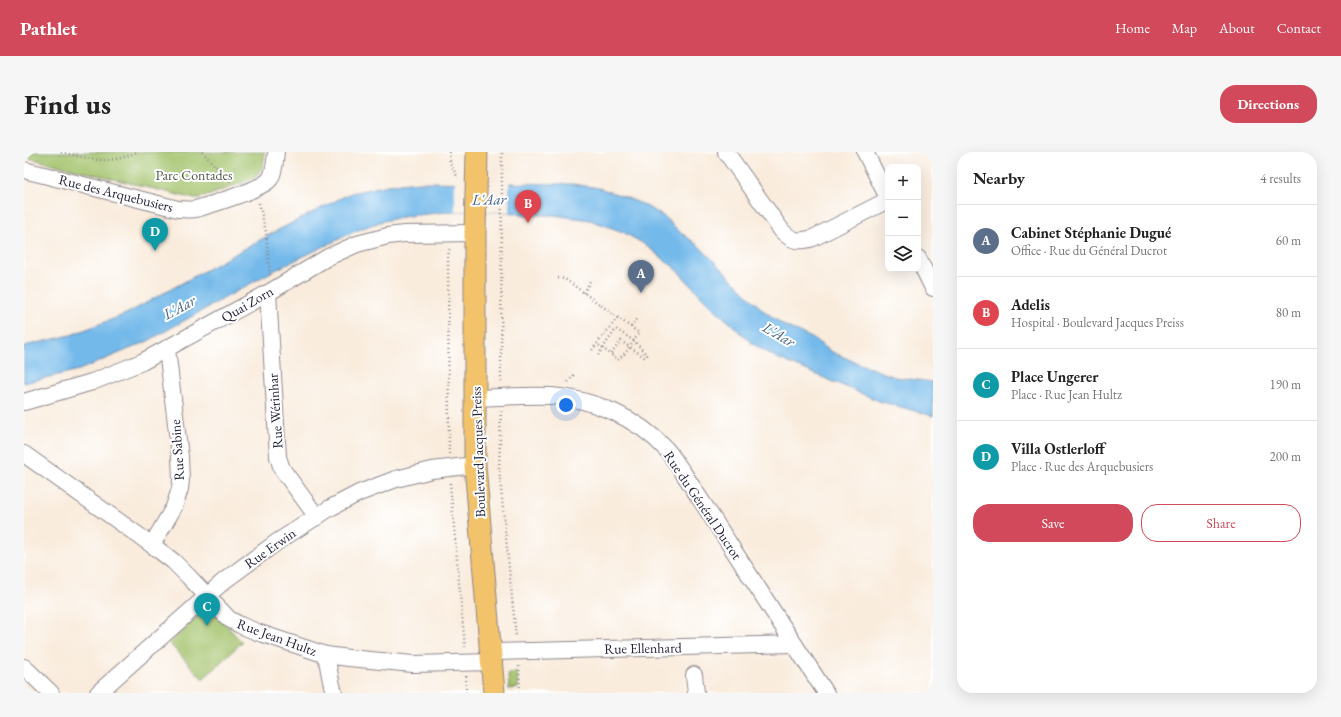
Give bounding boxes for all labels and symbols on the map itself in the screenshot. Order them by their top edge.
park label: Parc Contades [155,166,233,184]
street label: Rue des Arquebusiers [57,170,175,216]
water label: L'Aar [471,189,508,209]
pin: B [515,190,541,223]
pin: D [142,218,168,251]
pin: A [628,260,654,293]
street label: Quai Zorn [218,282,277,326]
water label: L'Aar [159,290,200,324]
water label: L'Aar [759,317,800,351]
street label: Rue Wérinhar [263,372,287,449]
street label: Boulevard Jacques Preiss [467,386,489,518]
your location [556,395,576,415]
street label: Rue Sabine [166,418,188,481]
street label: Rue du Général Ducrot [660,447,746,563]
street label: Rue Erwin [241,523,300,572]
pin: C [194,593,220,626]
street label: Rue Jean Hultz [235,614,320,660]
street label: Rue Ellenhard [604,638,683,658]

